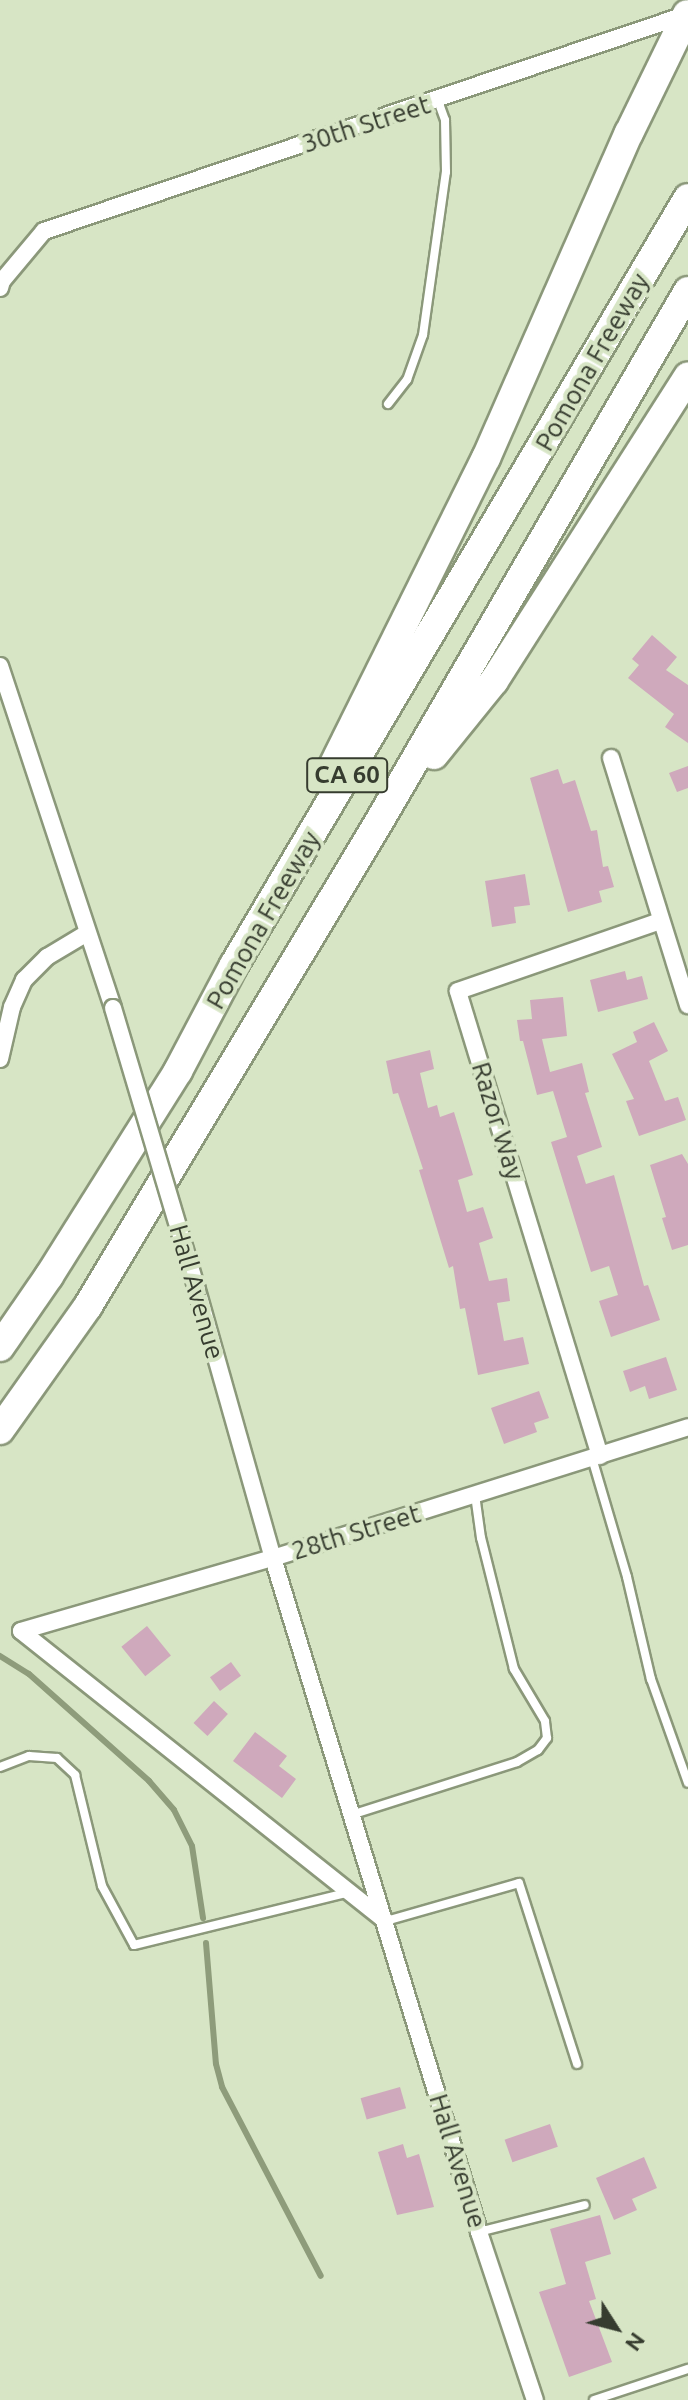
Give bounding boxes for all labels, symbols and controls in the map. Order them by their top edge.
street label: 30th Street [298,89,434,159]
street label: Pomona Freeway [528,268,656,456]
road number: CA 60 [305,755,389,795]
street label: Pomona Freeway [199,826,327,1014]
street label: Razor Way [465,1058,531,1184]
street label: Hall Avenue [163,1221,231,1363]
street label: 28th Street [288,1498,424,1566]
street label: Hall Avenue [423,2090,493,2232]
north arrow [576,2288,656,2368]
text: N [621,2328,651,2356]

